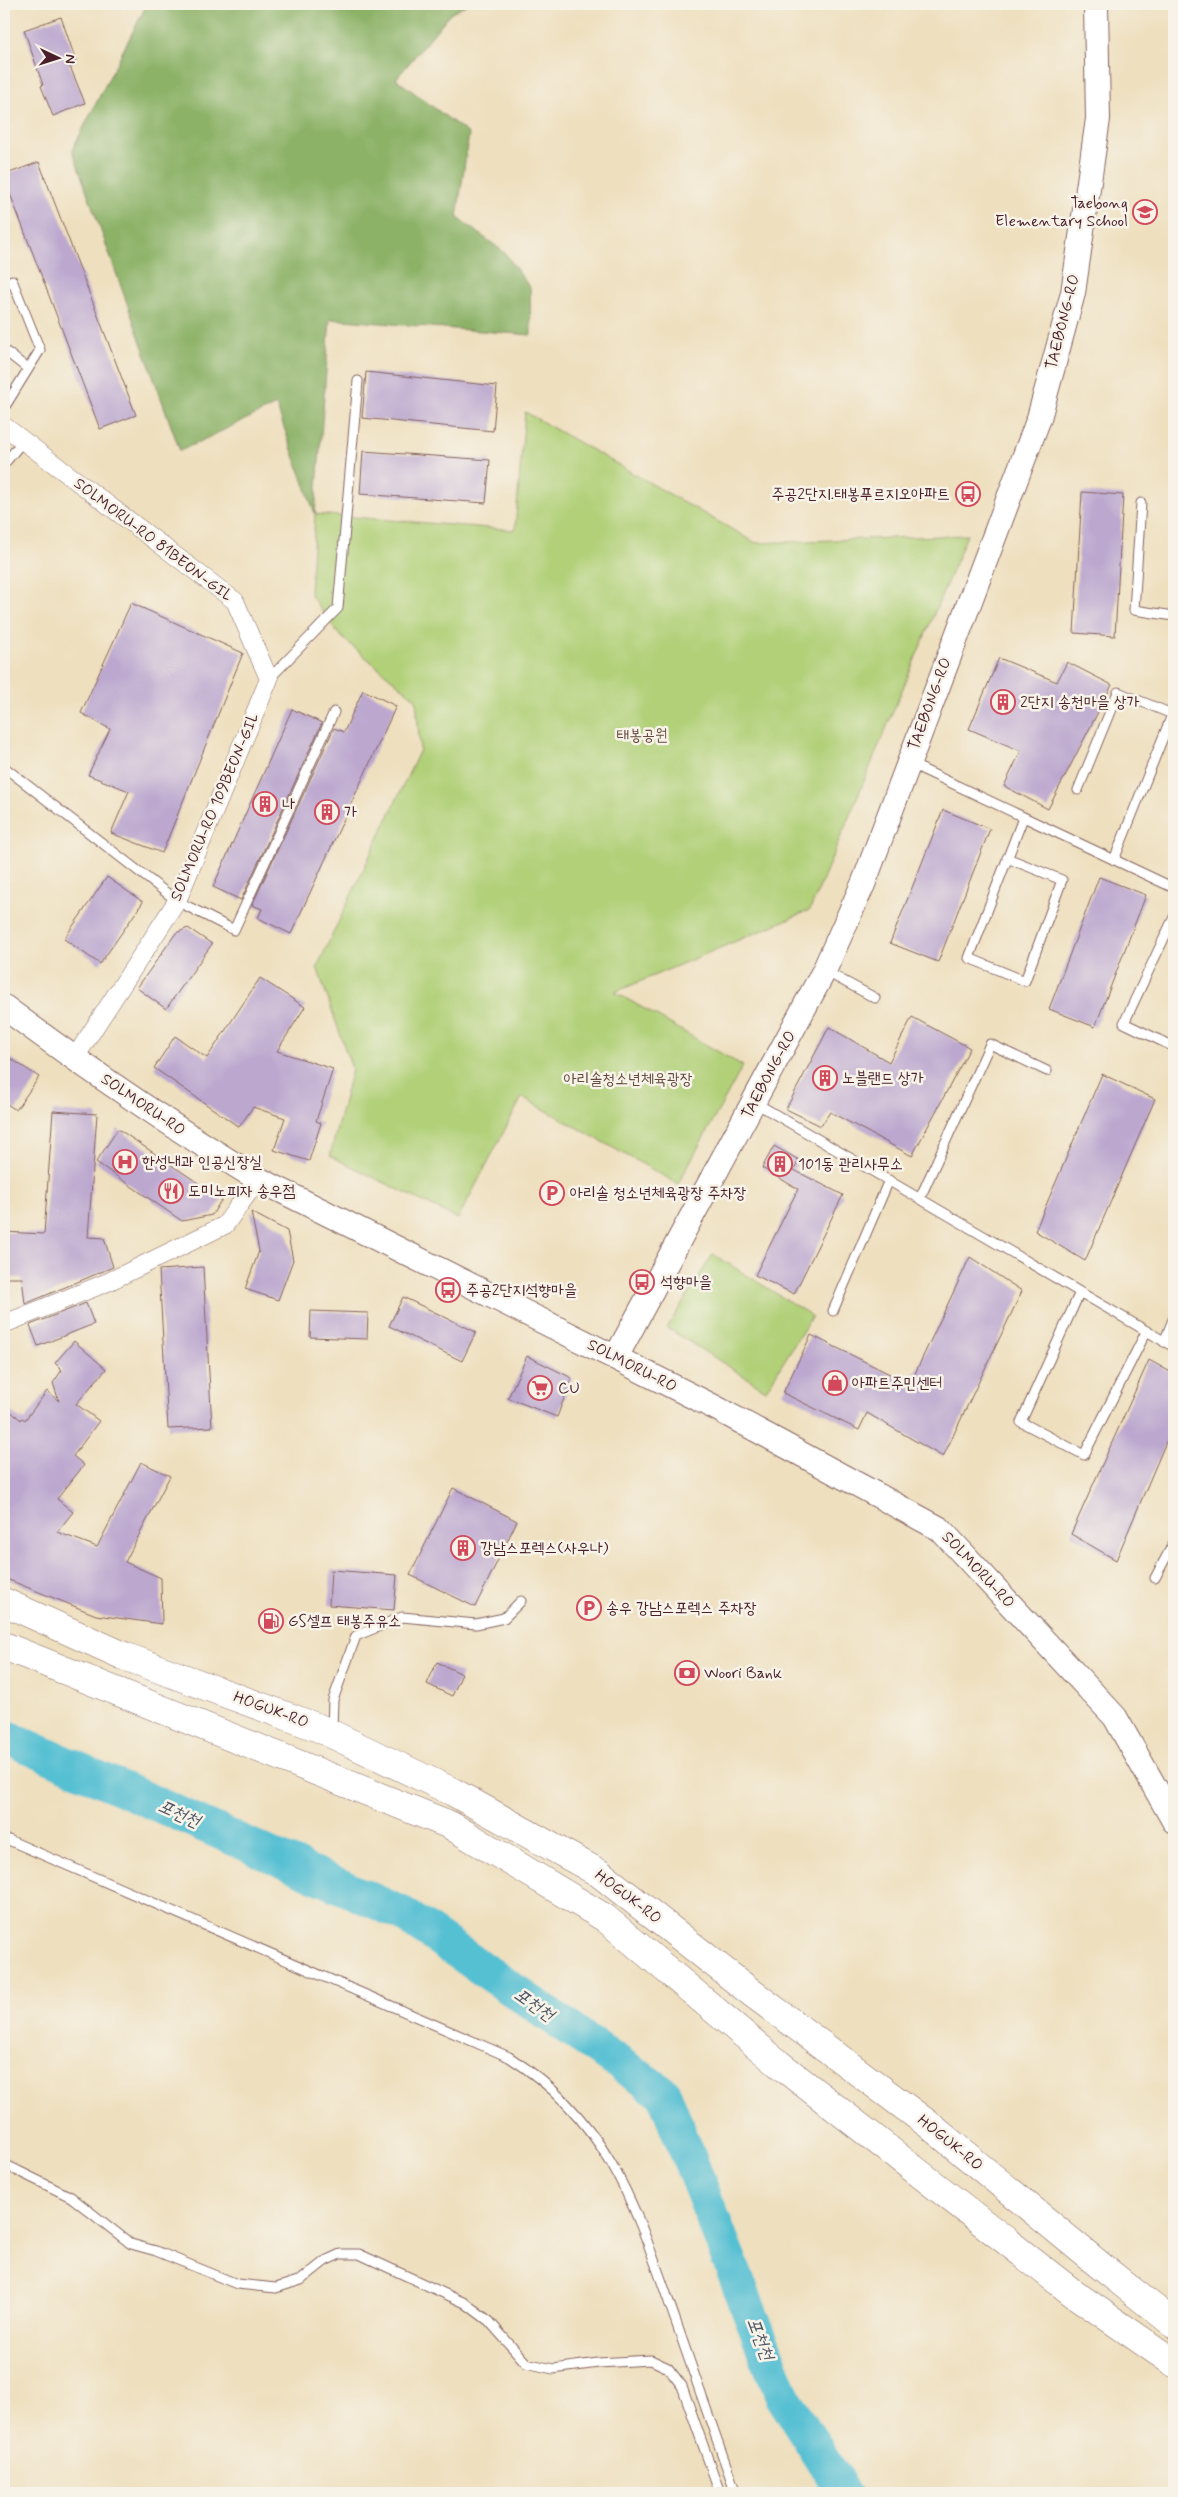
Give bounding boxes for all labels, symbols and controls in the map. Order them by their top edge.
north arrow [32,32,82,82]
text: N [61,54,79,64]
place label: Taebong Elementary School [995,193,1128,232]
school or university icon: Taebong Elementary School [1132,199,1158,225]
street label: TAEBONG-RO [1041,272,1085,372]
street label: SOLMORU-RO 81BEON-GIL [69,473,237,607]
bus stop icon: 주공2단지.태봉푸르지오아파트 [955,481,981,507]
place label: 주공2단지.태봉푸르지오아파트 [771,484,950,505]
street label: TAEBONG-RO [903,655,957,753]
building icon: 2단지 송천마을 상가 [990,689,1016,715]
place label: 2단지 송천마을 상가 [1020,692,1140,713]
street label: SOLMORU-RO 109BEON-GIL [166,710,264,904]
park label: 태봉공원 [616,725,668,746]
building icon: 나 [252,791,278,817]
place label: 나 [282,794,295,815]
building icon: 가 [314,799,340,825]
place label: 가 [344,802,357,823]
street label: TAEBONG-RO [737,1027,801,1123]
building icon: 노블랜드 상가 [812,1065,838,1091]
place label: 노블랜드 상가 [842,1068,924,1089]
street label: SOLMORU-RO [97,1069,189,1141]
park label: 아리솔청소년체육광장 [564,1069,693,1090]
hospital icon: 한성내과 인공신장실 [112,1149,138,1175]
building icon: 101동 관리사무소 [767,1151,793,1177]
place label: 한성내과 인공신장실 [142,1152,262,1173]
place label: 101동 관리사무소 [798,1154,903,1175]
restaurant icon: 도미노피자 송우점 [158,1178,184,1204]
parking icon: 아리솔 청소년체육광장 주차장 [539,1180,565,1206]
place label: 도미노피자 송우점 [188,1181,295,1202]
place label: 아리솔 청소년체육광장 주차장 [570,1183,746,1204]
bus stop icon: 석향마을 [629,1269,655,1295]
place label: 석향마을 [660,1272,712,1293]
bus stop icon: 주공2단지석향마을 [435,1277,461,1303]
place label: 주공2단지석향마을 [466,1280,577,1301]
street label: SOLMORU-RO [584,1334,680,1398]
shop icon: 아파트주민센터 [822,1370,848,1396]
place label: 아파트주민센터 [852,1373,942,1394]
supermarket icon: CU [527,1375,553,1401]
place label: CU [558,1378,580,1399]
street label: SOLMORU-RO [937,1527,1019,1613]
building icon: 강남스포렉스(사우나) [450,1535,476,1561]
place label: 강남스포렉스(사우나) [480,1538,609,1559]
parking icon: 송우 강남스포렉스 주차장 [576,1595,602,1621]
place label: 송우 강남스포렉스 주차장 [606,1598,756,1619]
fuel station icon: GS셀프 태봉주유소 [258,1608,284,1634]
place label: GS셀프 태봉주유소 [288,1611,401,1632]
bank icon: Woori Bank [674,1660,700,1686]
place label: Woori Bank [704,1663,782,1684]
street label: HOGUK-RO [230,1687,312,1733]
water label: 포천천 [154,1794,205,1834]
street label: HOGUK-RO [590,1865,666,1929]
water label: 포천천 [509,1983,560,2028]
street label: HOGUK-RO [913,2110,987,2176]
water label: 포천천 [741,2314,780,2365]

